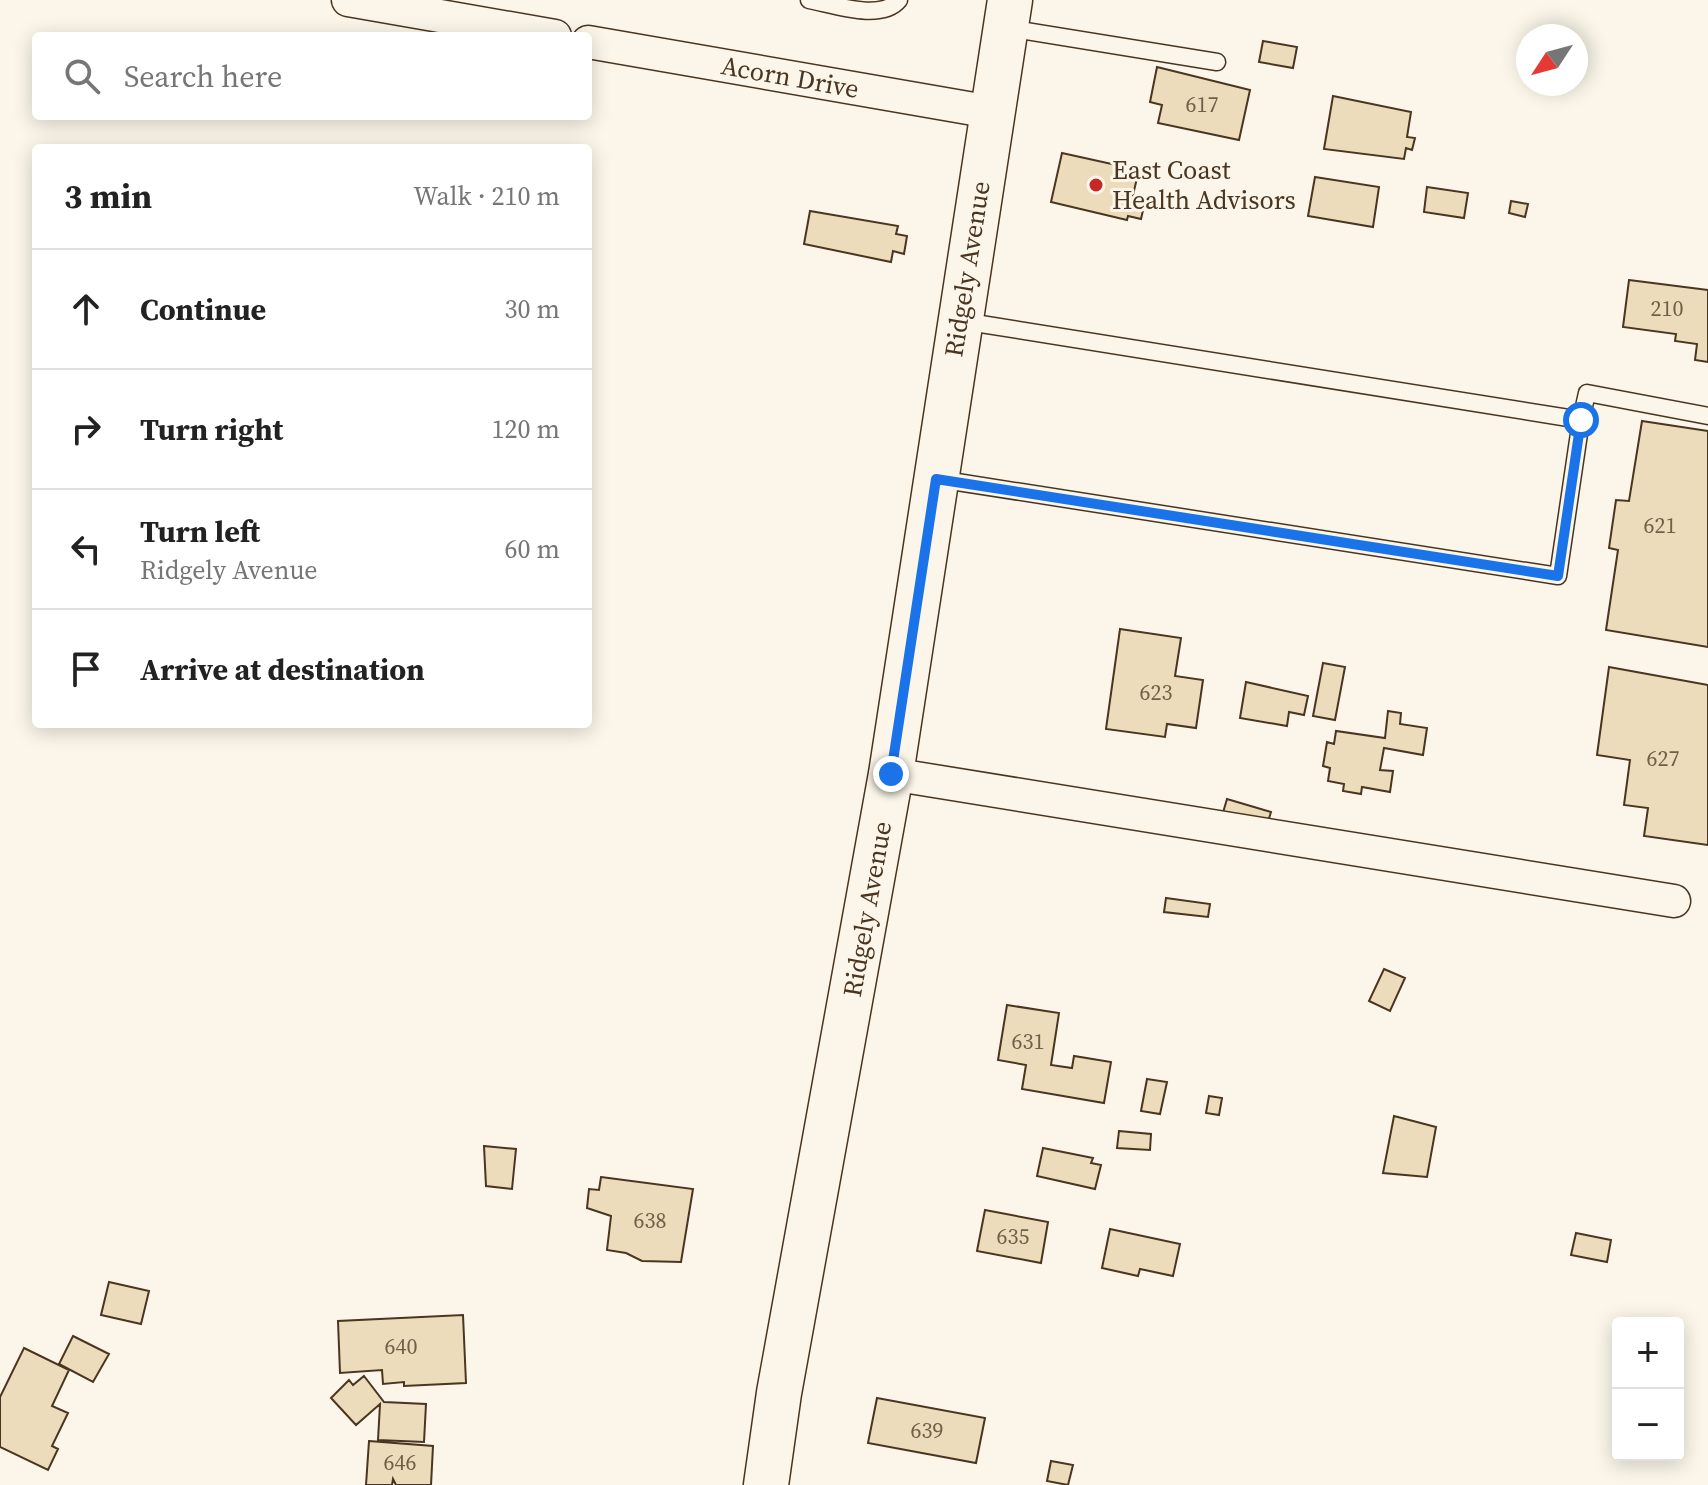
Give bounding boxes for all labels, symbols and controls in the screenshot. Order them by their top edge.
north arrow [1516,24,1588,96]
search box [32,32,592,120]
street label: Acorn Drive [718,47,862,107]
icon: search [60,54,104,98]
text: Search here [124,56,282,97]
house number: 617 [1185,89,1219,119]
place label: East Coast Health Advisors [1112,152,1296,218]
text: 3 min [64,173,152,219]
marker: East Coast Health Advisors [1087,176,1105,194]
text: Walk · 210 m [413,178,560,214]
street label: Ridgely Avenue [935,178,999,360]
icon: ahead [64,287,108,331]
text: Continue [140,289,266,330]
text: 30 m [505,291,560,327]
house number: 210 [1650,293,1684,323]
route start [1563,402,1599,438]
icon: right [64,407,108,451]
text: Turn right [140,409,283,450]
text: 120 m [492,411,560,447]
house number: 621 [1643,510,1677,540]
text: Turn left [140,511,260,552]
icon: left [64,527,108,571]
text: 60 m [505,531,560,567]
text: Ridgely Avenue [140,552,318,588]
icon: arrive [64,647,108,691]
text: Arrive at destination [140,649,425,690]
house number: 623 [1139,677,1173,707]
house number: 627 [1646,743,1680,773]
route end [873,756,909,792]
street label: Ridgely Avenue [834,818,900,1000]
house number: 631 [1011,1026,1045,1056]
house number: 638 [633,1205,667,1235]
house number: 635 [996,1221,1030,1251]
map controls [1612,1317,1684,1461]
button: + [1612,1317,1684,1389]
house number: 640 [384,1331,418,1361]
button: − [1612,1389,1684,1461]
house number: 639 [910,1415,944,1445]
house number: 646 [383,1447,417,1477]

